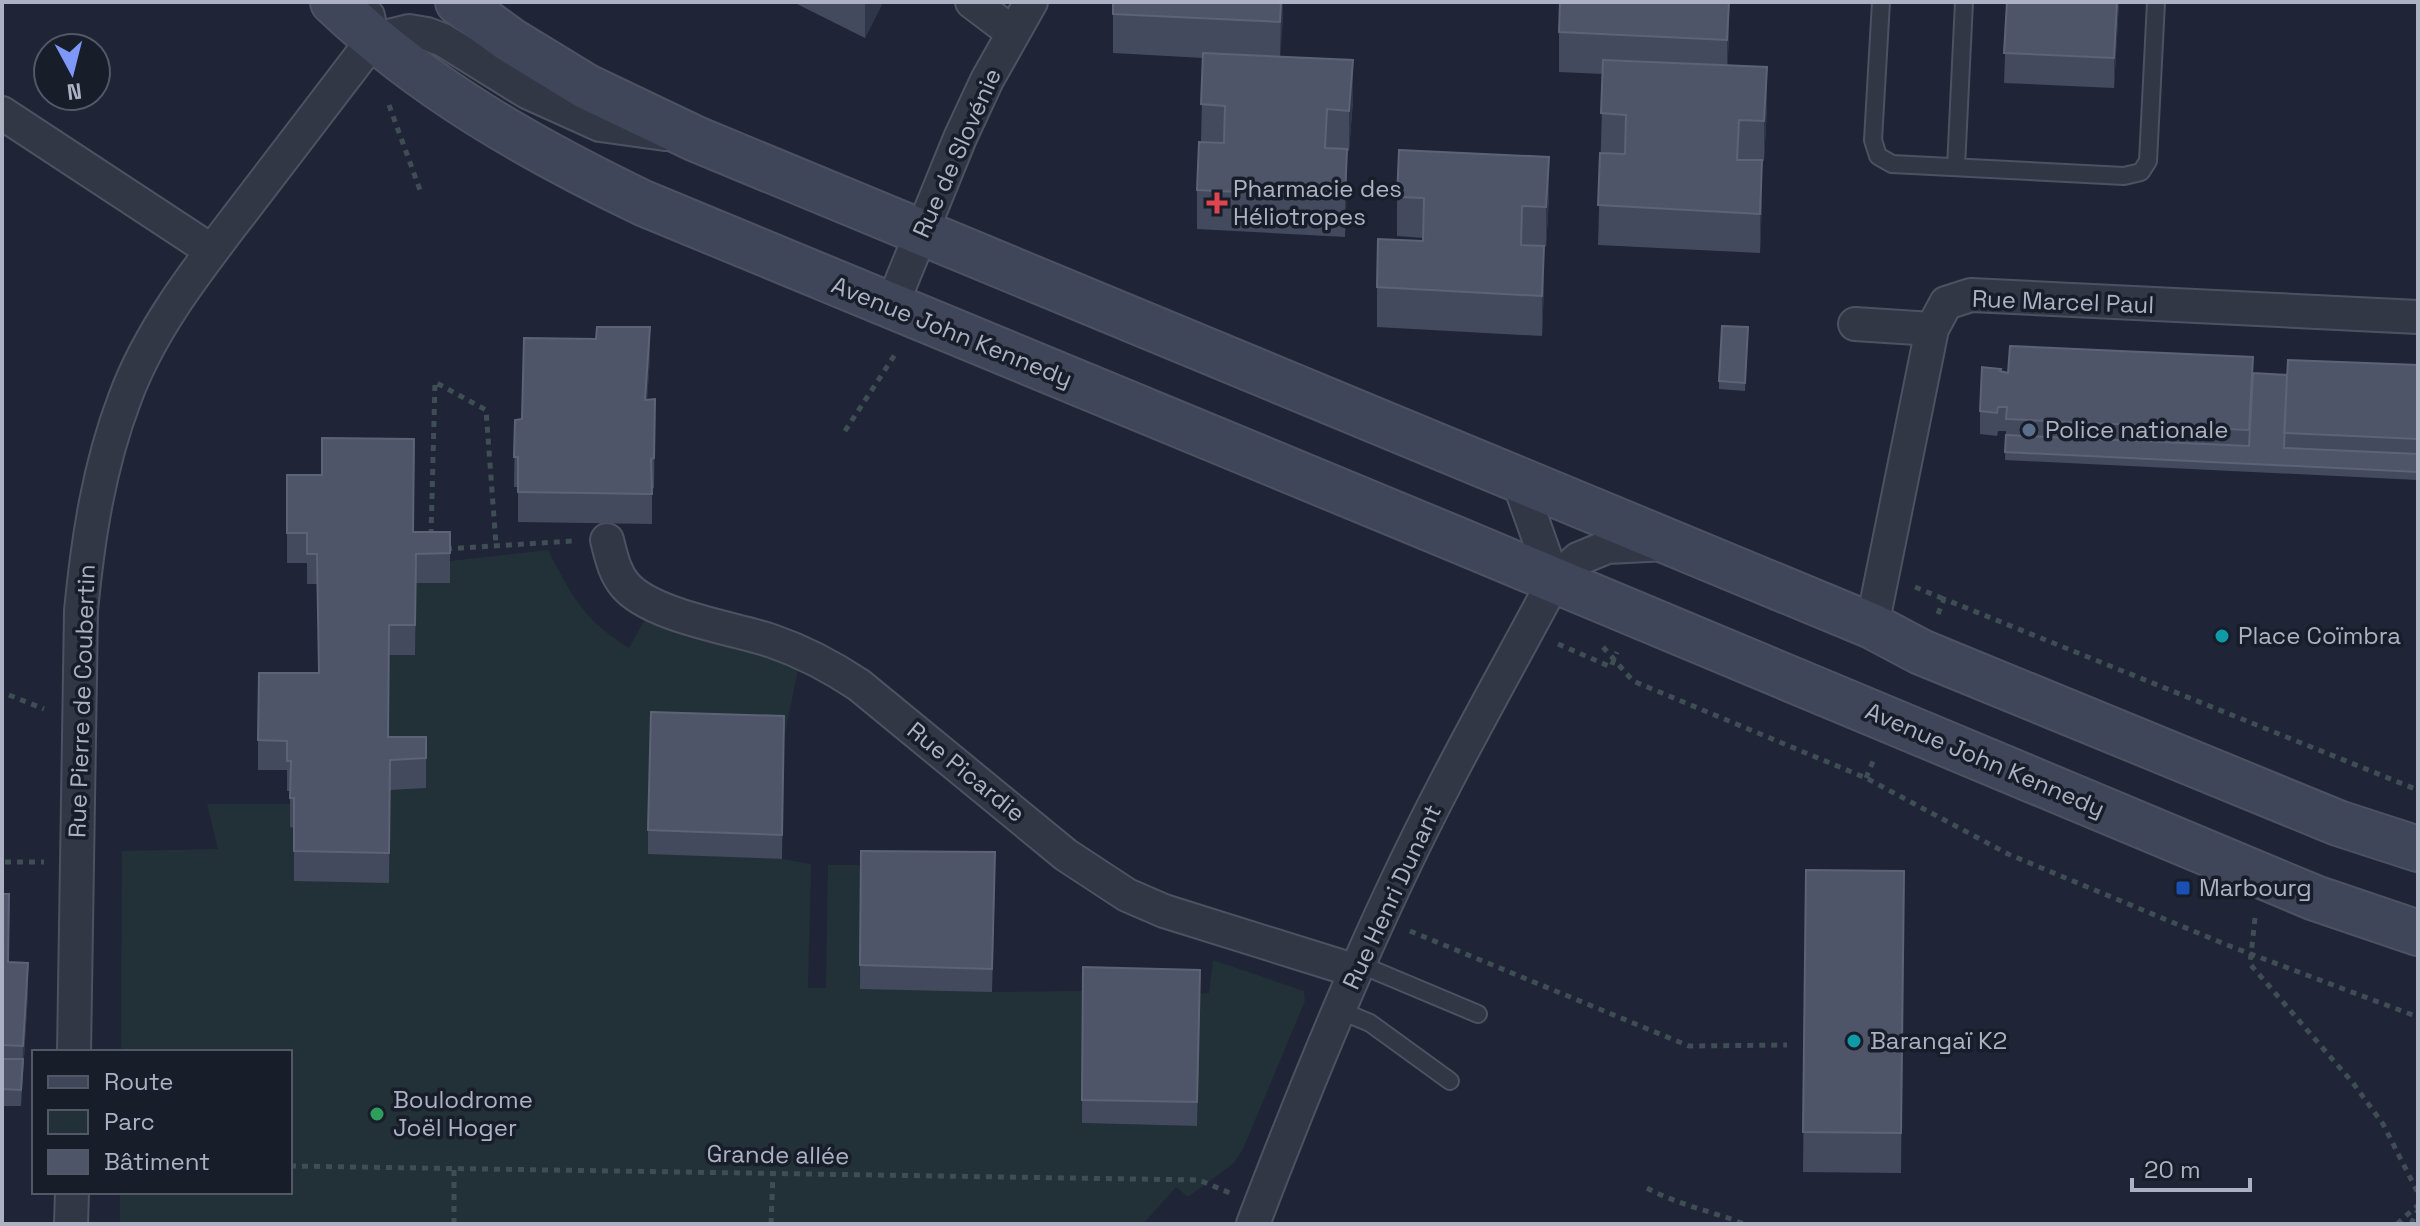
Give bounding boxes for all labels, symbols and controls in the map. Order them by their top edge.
north arrow [32,32,112,112]
street label: Rue de Slovénie [905,63,1008,242]
text: N [65,77,83,107]
place label: Pharmacie des Héliotropes [1233,173,1402,232]
marker: Pharmacie des Héliotropes [1208,194,1226,212]
street label: Avenue John Kennedy [827,269,1077,394]
street label: Rue Marcel Paul [1971,283,2155,320]
place label: Police nationale [2045,414,2228,445]
marker: Police nationale [2020,421,2038,439]
street label: Rue Pierre de Coubertin [61,564,102,838]
place label: Place Coïmbra [2238,620,2401,651]
marker: Place Coïmbra [2213,627,2231,645]
street label: Avenue John Kennedy [1861,695,2110,824]
street label: Rue Picardie [901,715,1032,829]
street label: Rue Henri Dunant [1335,799,1448,994]
place label: Marbourg [2199,872,2312,903]
marker: Marbourg [2174,879,2192,897]
place label: Barangaï K2 [1870,1025,2007,1056]
marker: Barangaï K2 [1845,1032,1863,1050]
legend [32,1050,292,1194]
text: Route [104,1066,173,1097]
place label: Boulodrome Joël Hoger [393,1084,533,1143]
marker: Boulodrome Joël Hoger [368,1105,386,1123]
text: Parc [104,1106,155,1137]
street label: Grande allée [706,1138,850,1171]
scale bar [2132,1142,2250,1192]
text: Bâtiment [104,1146,210,1177]
text: 20 m [2144,1154,2201,1185]

